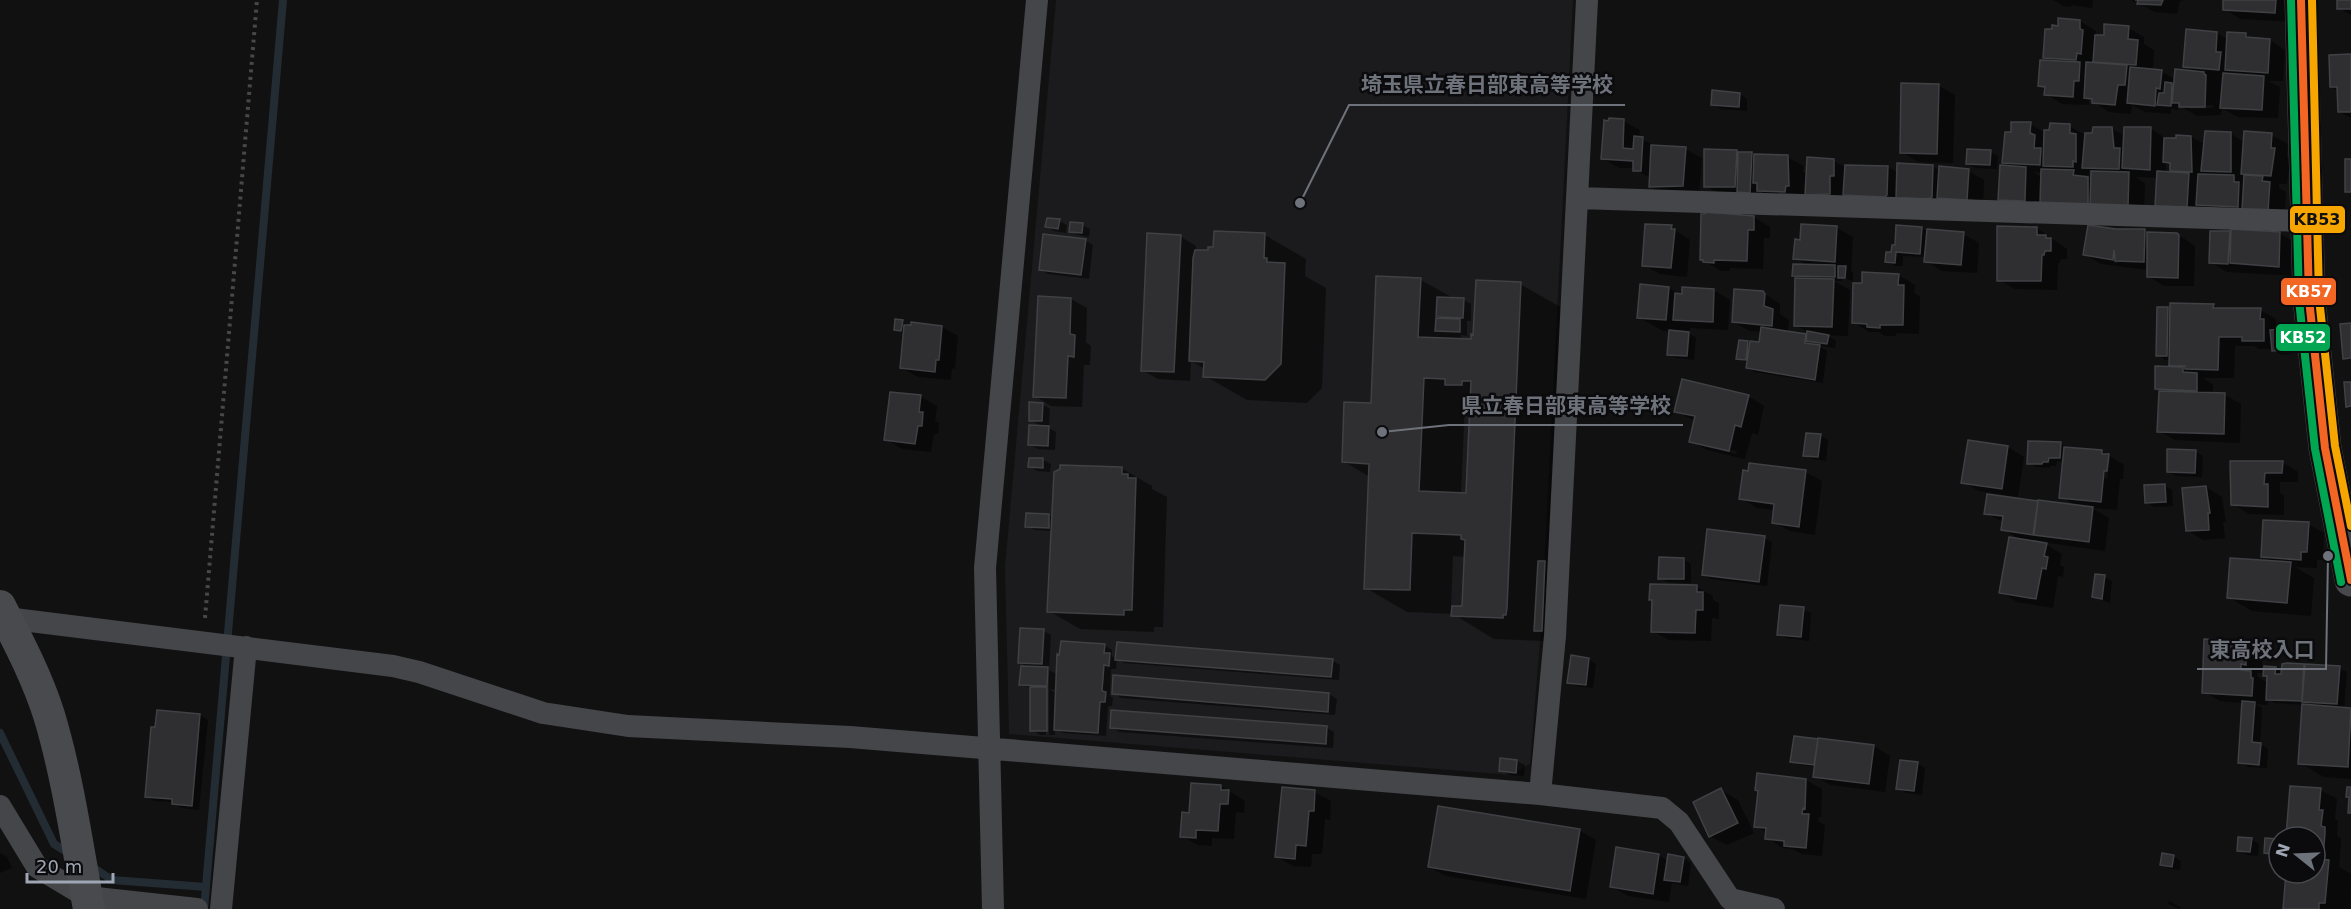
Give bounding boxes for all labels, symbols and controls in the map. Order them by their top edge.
callout: 埼玉県立春日部東高等学校 [1349,66,1625,105]
text: 埼玉県立春日部東高等学校 [1361,73,1613,97]
line badge: KB53 [2289,205,2346,234]
text: KB53 [2294,210,2340,229]
line badge: KB57 [2280,277,2337,306]
text: KB57 [2286,282,2332,301]
line badge: KB52 [2275,323,2331,352]
text: KB52 [2280,328,2326,347]
callout: 県立春日部東高等学校 [1449,386,1683,425]
text: 県立春日部東高等学校 [1461,394,1671,418]
callout: 東高校入口 [2197,630,2326,669]
text: 東高校入口 [2210,638,2315,662]
north arrow [2267,825,2327,885]
text: N [2272,841,2294,860]
scale bar [27,846,112,884]
text: 20 m [36,856,82,877]

